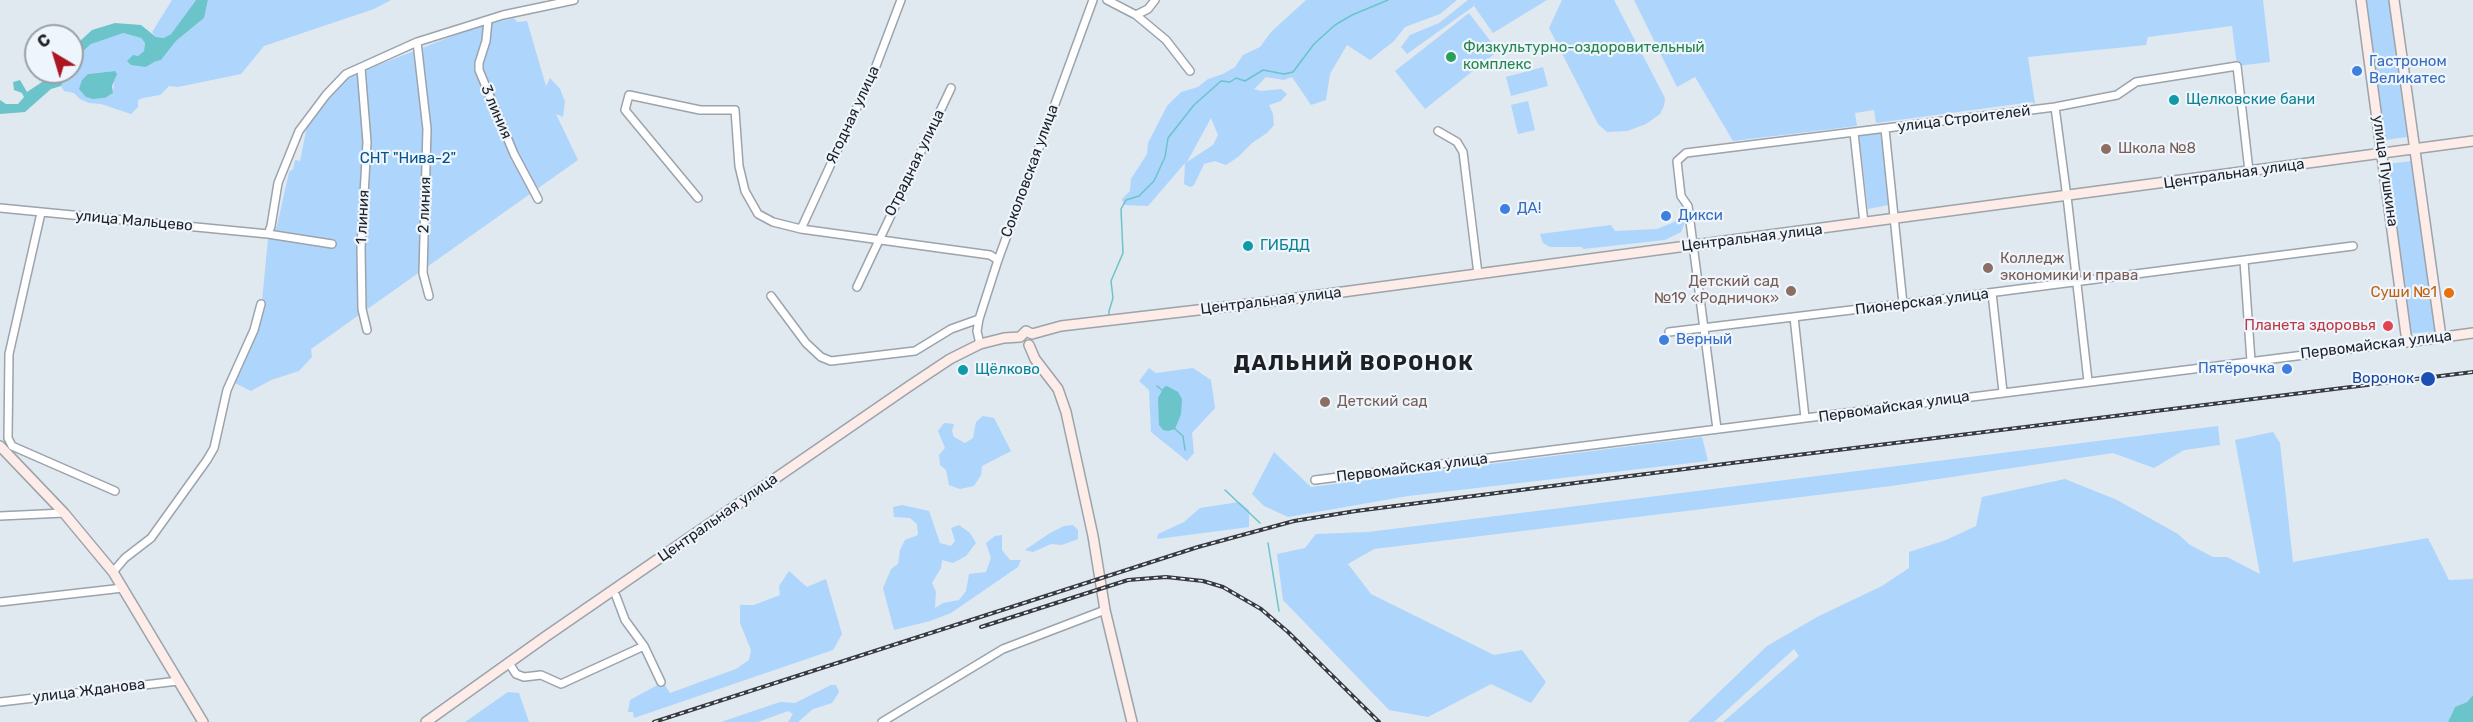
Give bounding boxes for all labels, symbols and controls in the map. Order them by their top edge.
north arrow [24,24,84,84]
text: С [34,30,54,52]
place label: Физкультурно-оздоровительный комплекс [1463,39,1705,74]
marker: Физкультурно-оздоровительный комплекс [1444,50,1458,64]
place label: Гастроном Великатес [2369,53,2447,88]
street label: Ягодная улица [822,63,884,167]
marker: Гастроном Великатес [2350,64,2364,78]
street label: 3 линия [477,82,515,142]
place label: Щелковские бани [2186,91,2315,109]
marker: Щелковские бани [2167,93,2181,107]
street label: Соколовская улица [998,102,1062,240]
street label: улица Строителей [1897,102,2031,136]
street label: Отрадная улица [881,107,949,219]
street label: улица Пушкина [2368,114,2402,228]
place label: Школа №8 [2118,140,2196,158]
marker: Школа №8 [2099,142,2113,156]
park label: СНТ "Нива-2" [360,150,456,168]
street label: Центральная улица [2162,155,2306,193]
street label: 2 линия [415,176,435,234]
street label: 1 линия [353,189,373,245]
place label: ДА! [1517,200,1541,218]
marker: ДА! [1498,202,1512,216]
street label: улица Мальцево [74,207,194,235]
place label: Дикси [1678,207,1723,225]
marker: Дикси [1659,209,1673,223]
street label: Центральная улица [1680,220,1824,256]
place label: ГИБДД [1260,237,1310,255]
marker: ГИБДД [1241,239,1255,253]
place label: Колледж экономики и права [2000,250,2138,285]
marker: Колледж экономики и права [1981,261,1995,275]
place label: Детский сад №19 «Родничок» [1654,273,1779,308]
street label: Центральная улица [1199,283,1343,319]
marker: Детский сад №19 «Родничок» [1784,284,1798,298]
place label: Суши №1 [2370,284,2437,302]
street label: Пионерская улица [1854,285,1990,319]
marker: Суши №1 [2442,286,2456,300]
place label: Планета здоровья [2244,317,2376,335]
marker: Планета здоровья [2381,319,2395,333]
street label: Первомайская улица [2299,327,2453,363]
place label: Верный [1676,331,1732,349]
marker: Верный [1657,333,1671,347]
district label: ДАЛЬНИЙ ВОРОНОК [1234,351,1474,377]
place label: Пятёрочка [2198,360,2275,378]
place label: Щёлково [975,361,1040,379]
marker: Пятёрочка [2280,362,2294,376]
marker: Щёлково [956,363,970,377]
place label: Воронок [2352,370,2414,388]
marker: Воронок [2419,370,2437,388]
street label: Первомайская улица [1817,387,1971,427]
place label: Детский сад [1337,393,1428,411]
marker: Детский сад [1318,395,1332,409]
street label: Первомайская улица [1335,450,1489,486]
street label: Центральная улица [655,470,781,566]
street label: улица Жданова [32,675,146,707]

